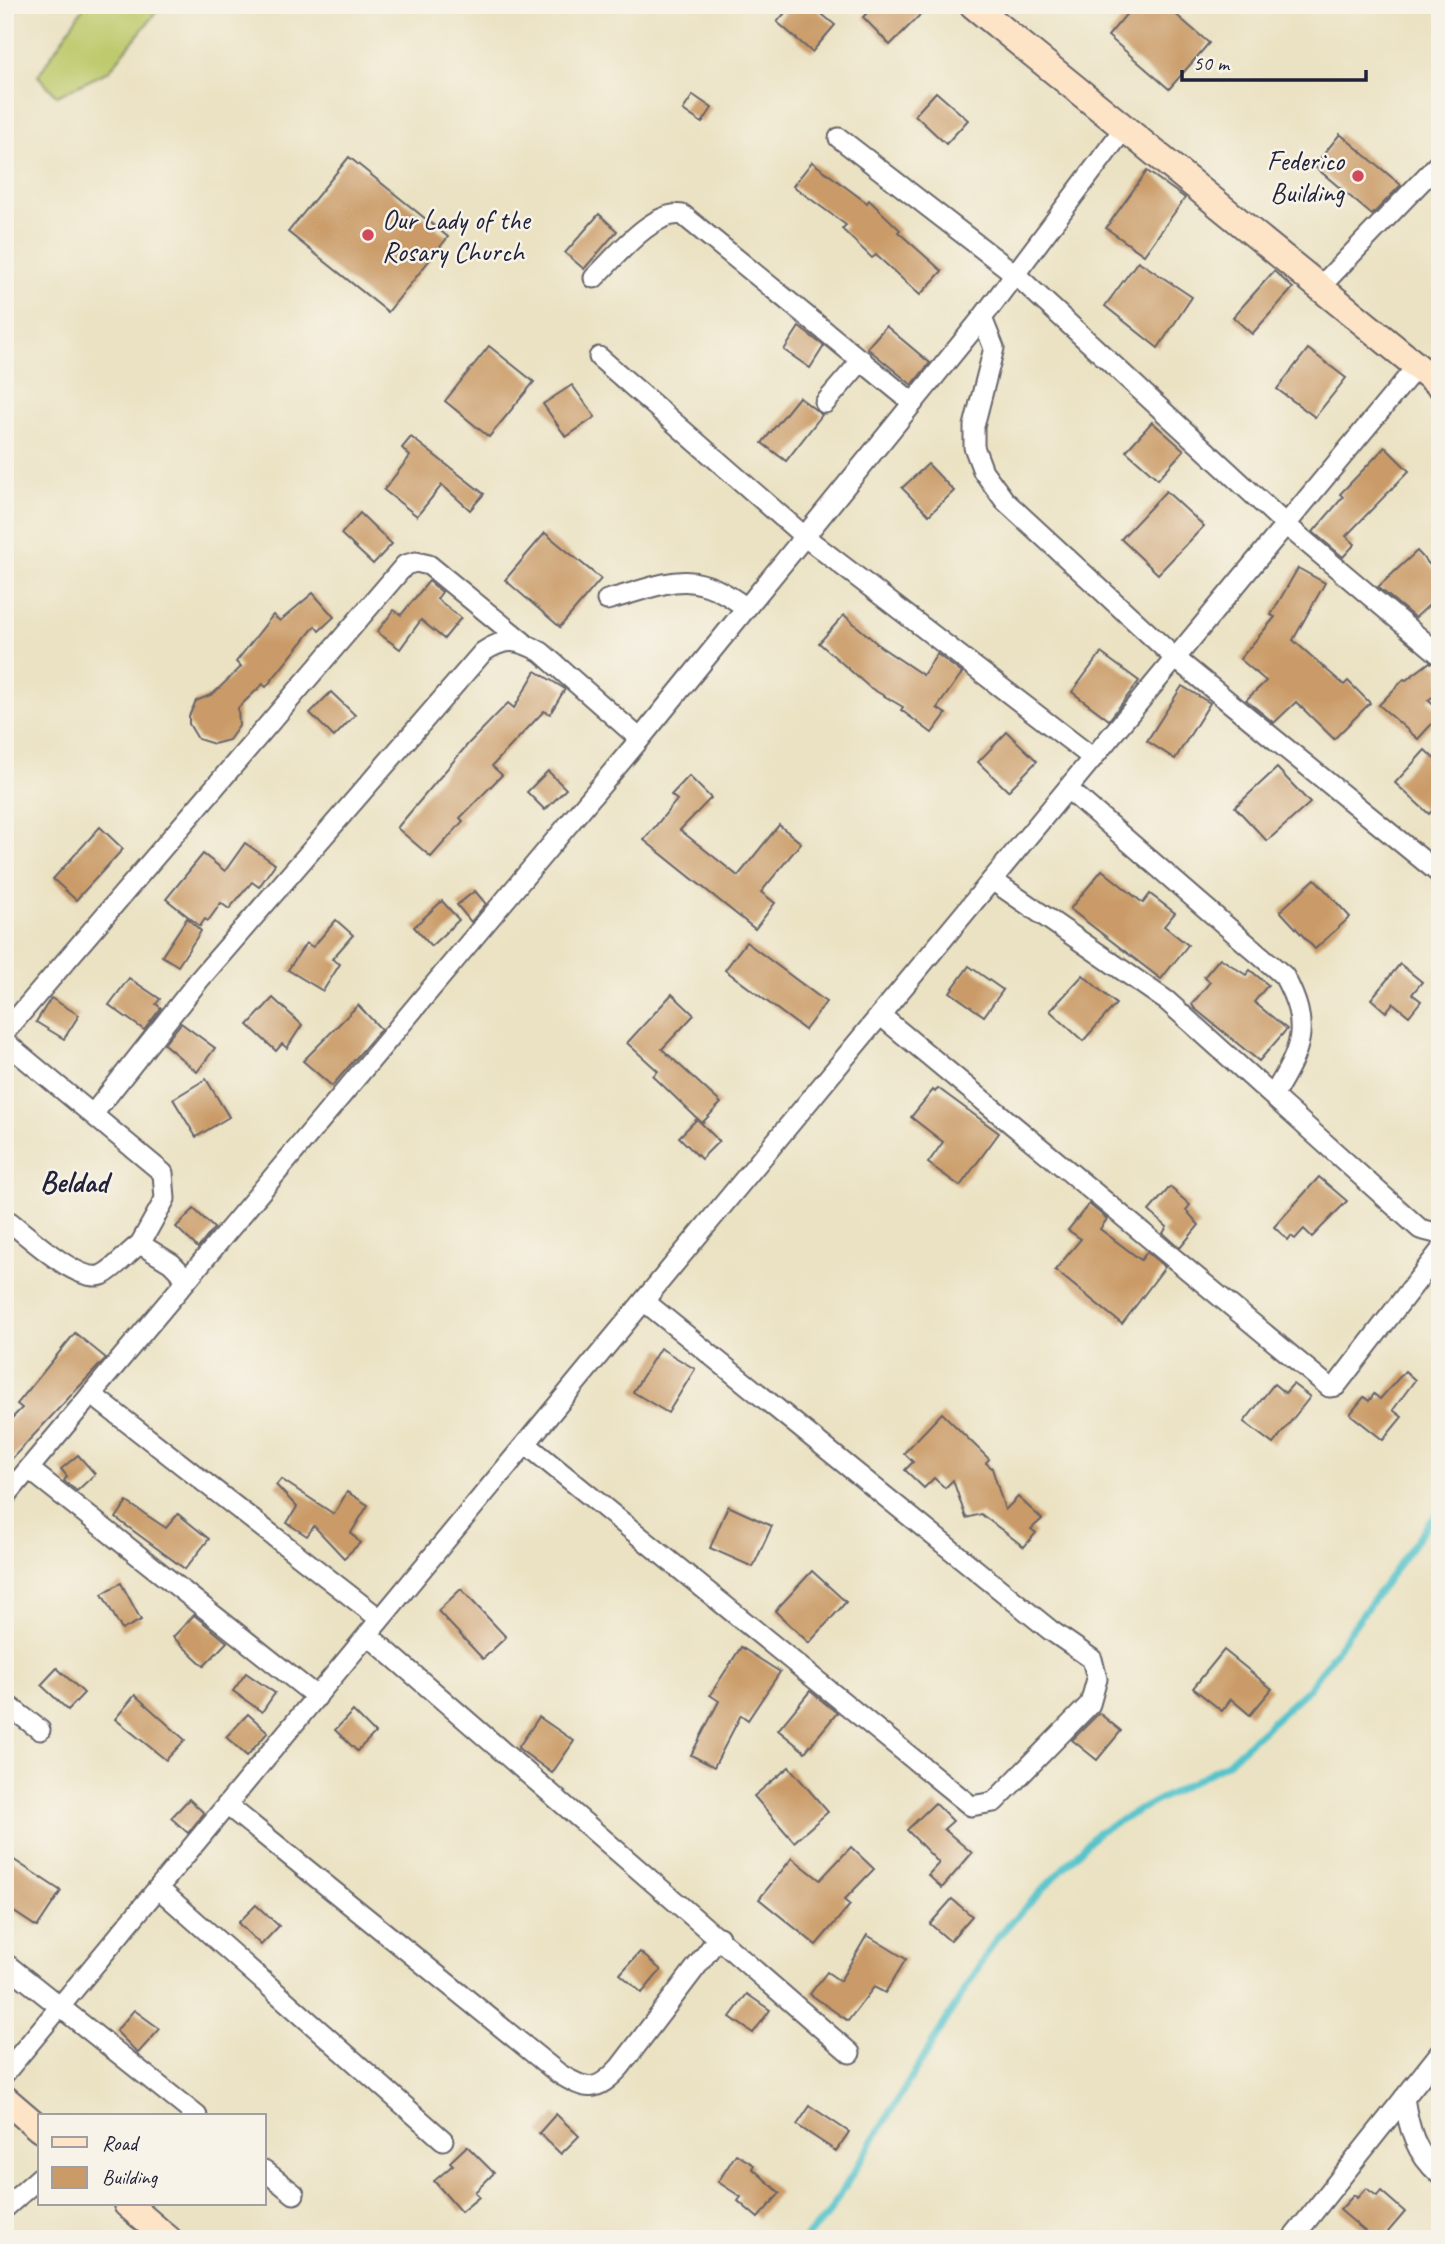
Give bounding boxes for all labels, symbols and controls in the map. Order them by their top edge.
scale bar [1182,38,1366,82]
text: 50 m [1193,50,1231,76]
place label: Federico Building [1267,143,1346,210]
marker: Federico Building [1350,168,1366,184]
place label: Our Lady of the Rosary Church [382,202,531,269]
marker: Our Lady of the Rosary Church [360,227,376,243]
district label: Beldad [40,1163,113,1201]
legend [38,2114,266,2206]
text: Road [102,2130,141,2156]
text: Building [102,2164,159,2190]

